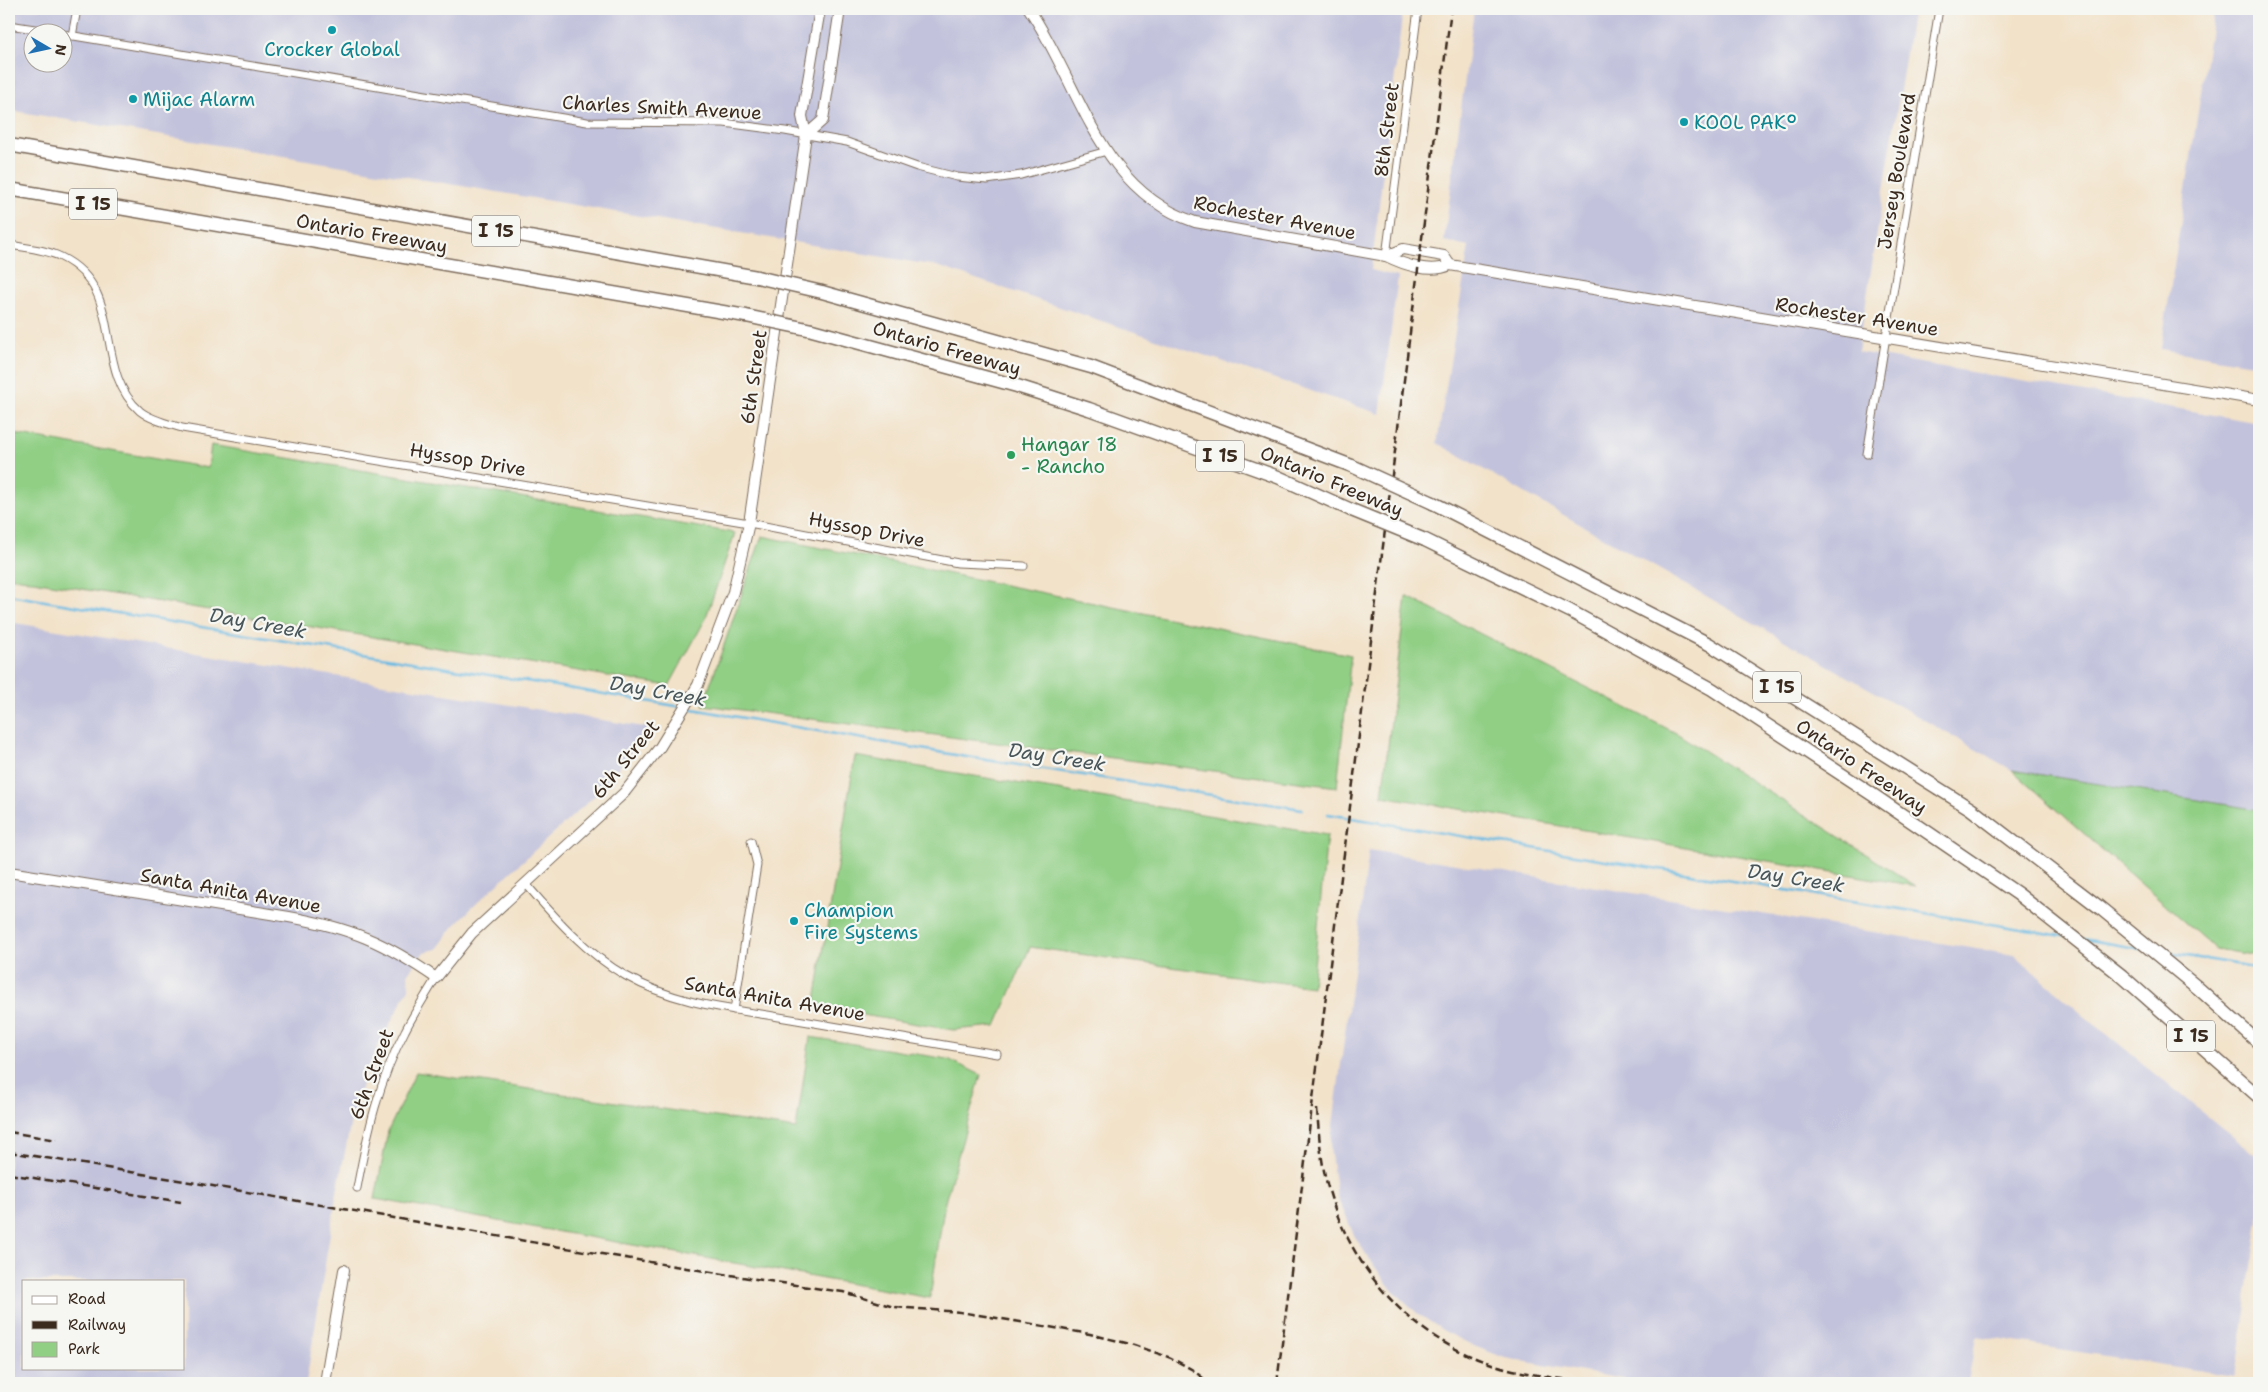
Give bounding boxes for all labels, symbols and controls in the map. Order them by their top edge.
north arrow [22,22,72,72]
marker: Crocker Global [326,24,338,36]
place label: Crocker Global [264,37,400,62]
text: N [51,43,71,57]
street label: 8th Street [1368,81,1405,179]
place label: Mijac Alarm [143,87,255,112]
street label: Charles Smith Avenue [561,90,762,125]
street label: Jersey Boulevard [1872,91,1921,251]
marker: Mijac Alarm [127,93,139,105]
place label: KOOL PAK° [1694,110,1797,135]
marker: KOOL PAK° [1678,116,1690,128]
road number: I 15 [69,188,117,220]
street label: Rochester Avenue [1192,189,1358,246]
street label: Ontario Freeway [294,208,450,259]
road number: I 15 [472,216,520,247]
street label: Rochester Avenue [1773,291,1940,342]
street label: Ontario Freeway [870,315,1024,382]
street label: 6th Street [734,328,772,426]
place label: Hangar 18 - Rancho [1021,432,1118,479]
street label: Hyssop Drive [408,437,528,482]
street label: Ontario Freeway [1256,440,1407,523]
road number: I 15 [1196,441,1244,472]
marker: Hangar 18 - Rancho [1005,449,1017,461]
street label: Hyssop Drive [807,506,927,553]
water label: Day Creek [207,602,309,644]
water label: Day Creek [607,670,709,712]
road number: I 15 [1753,672,1801,702]
street label: Ontario Freeway [1791,713,1932,820]
street label: 6th Street [586,714,665,804]
water label: Day Creek [1007,736,1108,778]
water label: Day Creek [1746,857,1847,899]
street label: Santa Anita Avenue [139,862,323,919]
place label: Champion Fire Systems [804,898,918,945]
marker: Champion Fire Systems [788,915,800,927]
street label: Santa Anita Avenue [683,970,867,1027]
road number: I 15 [2167,1020,2215,1052]
street label: 6th Street [343,1025,399,1123]
legend [22,1280,185,1370]
text: Road [68,1289,106,1309]
text: Railway [68,1315,126,1335]
text: Park [68,1339,100,1359]

